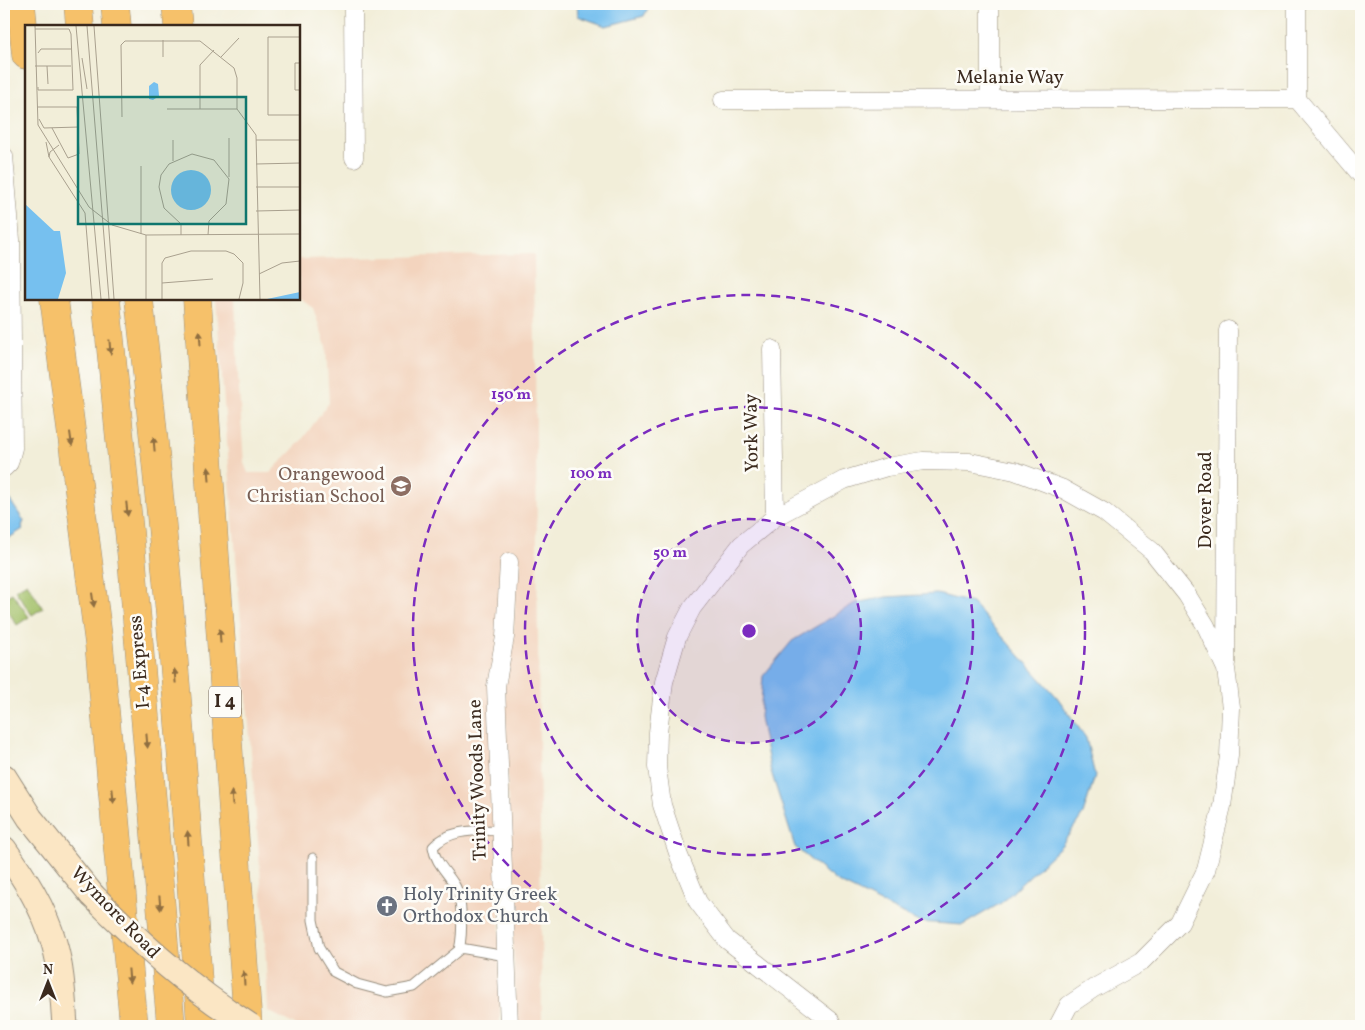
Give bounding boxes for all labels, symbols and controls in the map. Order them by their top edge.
inset map [25,25,300,300]
street label: Melanie Way [956,65,1064,91]
one-way arrow [195,329,203,345]
one-way arrow [107,340,115,356]
text: 150 m [491,385,531,406]
street label: York Way [738,393,766,473]
one-way arrow [67,431,75,447]
one-way arrow [150,436,158,452]
street label: Dover Road [1193,451,1219,549]
place label: Orangewood Christian School [247,462,385,510]
text: 100 m [570,464,613,485]
one-way arrow [205,466,213,482]
school or university icon: Orangewood Christian School [389,474,413,498]
one-way arrow [123,501,131,517]
text: 50 m [653,543,687,564]
one-way arrow [89,592,97,608]
street label: I-4 Express [123,614,157,710]
centre of rings [740,622,758,640]
one-way arrow [216,628,224,644]
one-way arrow [170,668,178,684]
road number: I 4 [209,686,241,718]
street label: Trinity Woods Lane [462,699,494,861]
one-way arrow [143,733,151,749]
one-way arrow [109,789,117,805]
one-way arrow [227,790,235,806]
one-way arrow [183,830,191,846]
street label: Wymore Road [64,861,166,965]
place label: Holy Trinity Greek Orthodox Church [403,882,557,930]
church icon: Holy Trinity Greek Orthodox Church [375,894,399,918]
one-way arrow [157,895,165,911]
north arrow [22,958,72,1008]
text: N [43,961,53,980]
one-way arrow [126,968,134,984]
one-way arrow [240,969,248,985]

